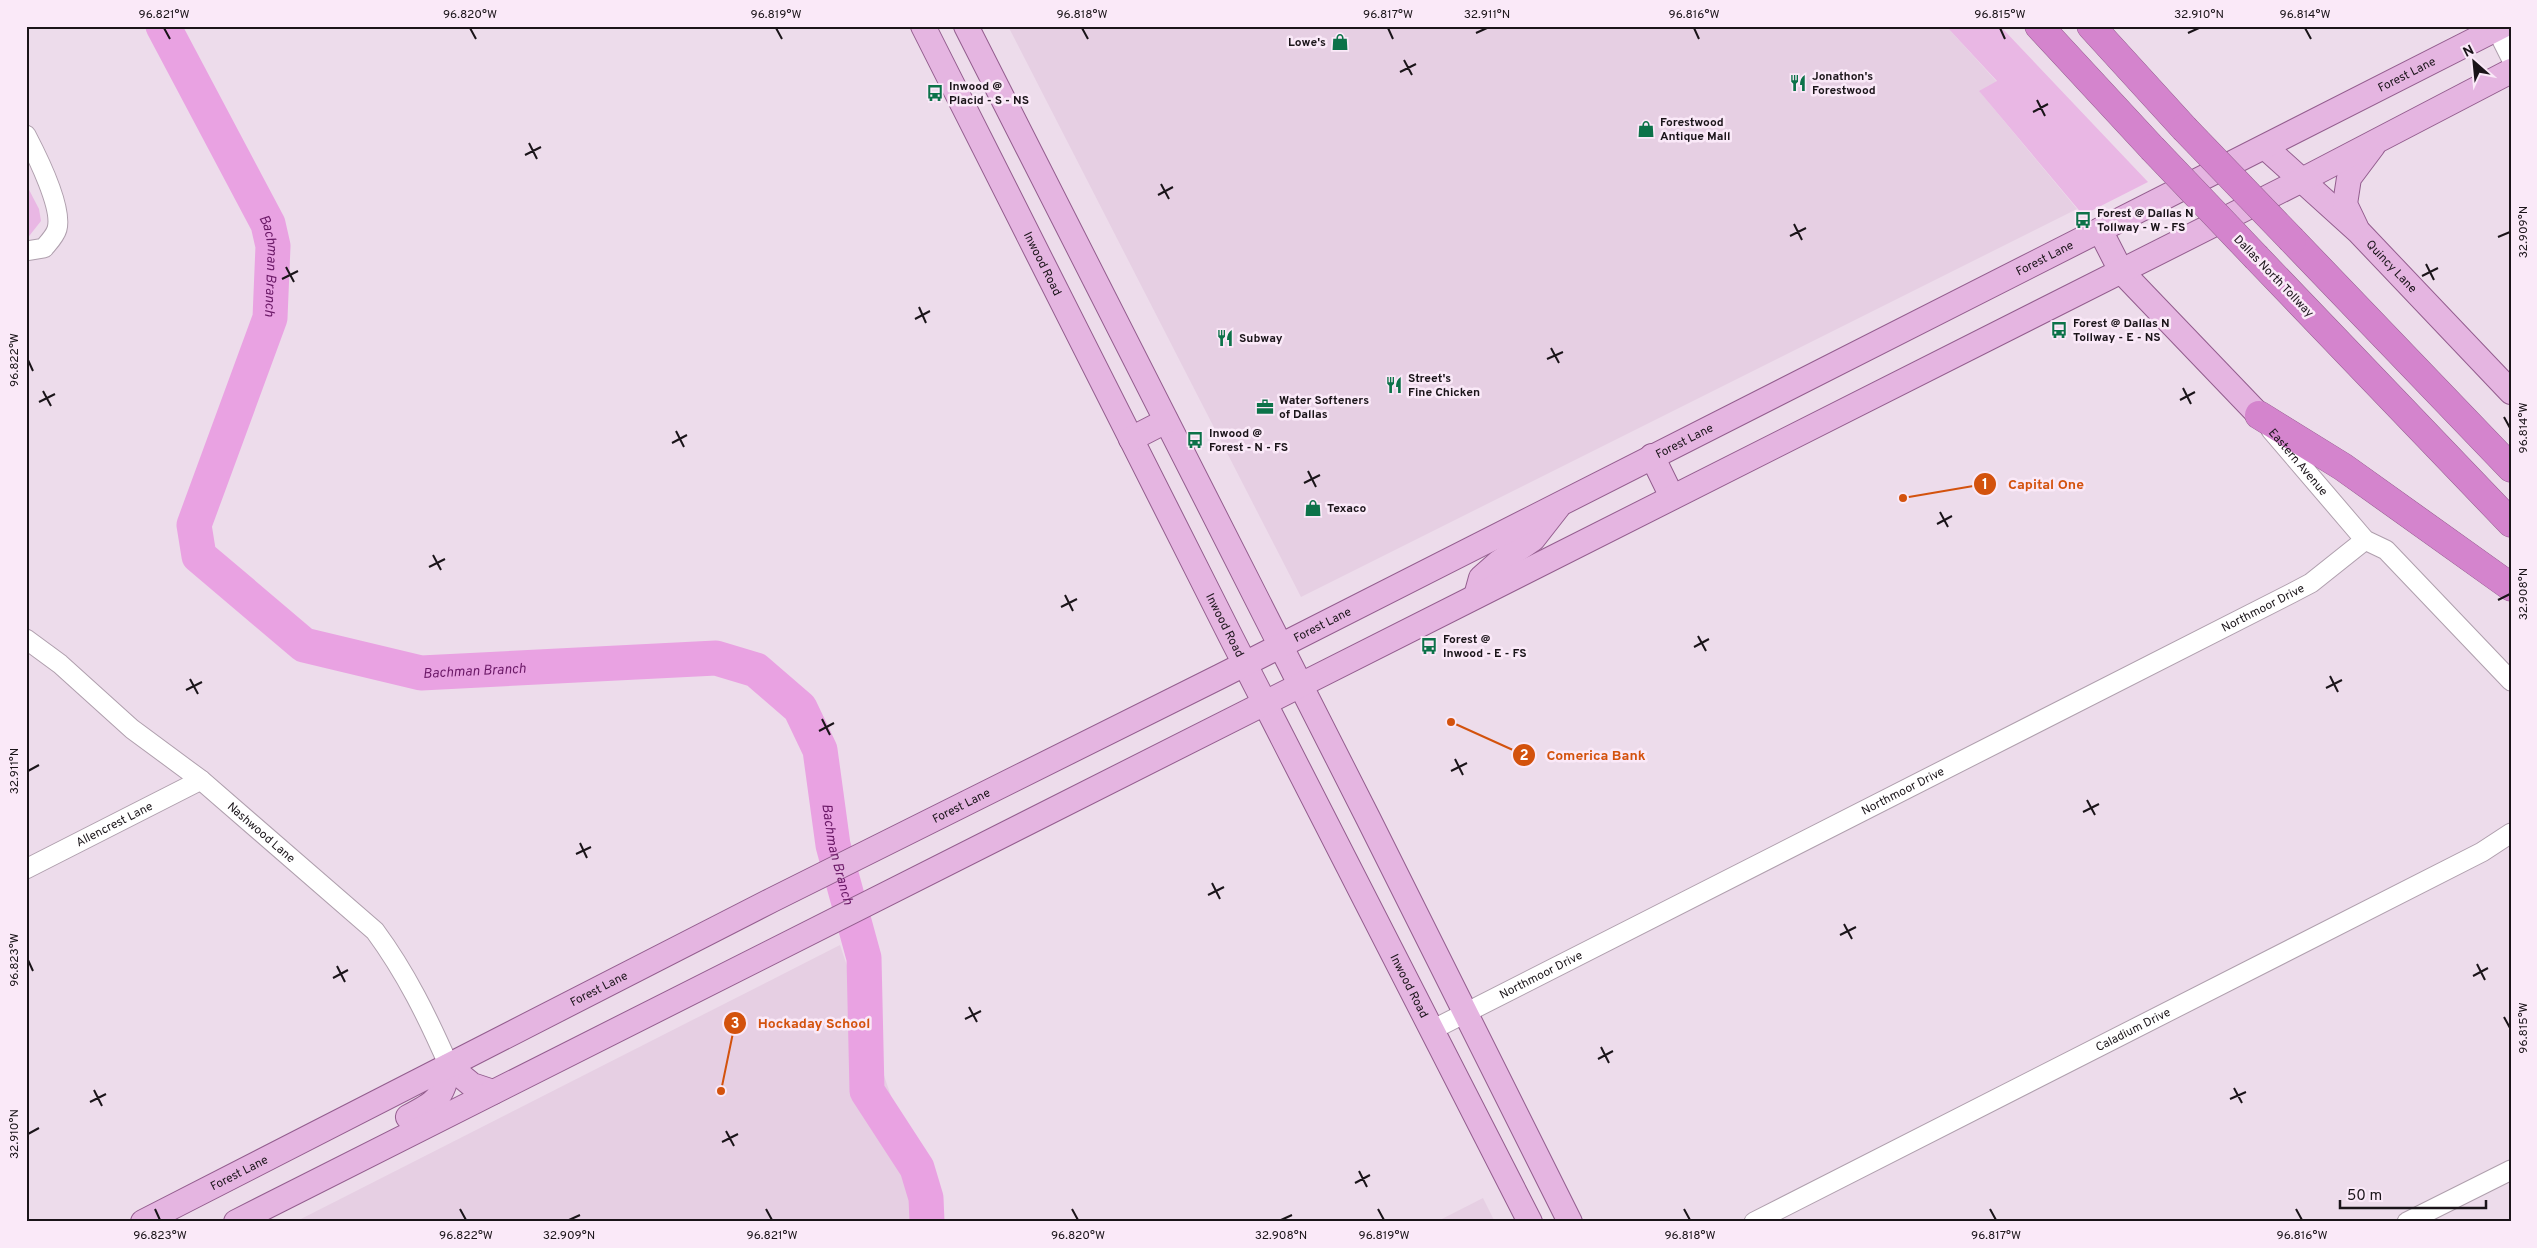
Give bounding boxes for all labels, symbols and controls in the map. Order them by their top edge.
text: 96.821°W [139,7,189,23]
text: 96.820°W [443,7,497,23]
text: 96.819°W [751,7,801,23]
text: 96.818°W [1056,7,1108,23]
text: 96.817°W [1363,7,1413,23]
text: 32.911°N [1464,7,1510,23]
text: 96.816°W [1669,7,1719,23]
text: 96.815°W [1974,7,2026,23]
text: 32.910°N [2174,7,2224,23]
text: 96.814°W [2279,7,2331,23]
shop icon: Lowe's [1330,32,1350,52]
place label: Lowe's [1288,35,1326,51]
north arrow [2450,38,2500,88]
text: N [2460,42,2477,62]
street label: Forest Lane [2376,54,2439,97]
place label: Jonathon's Forestwood [1812,69,1876,99]
restaurant icon: Jonathon's Forestwood [1788,73,1808,93]
place label: Inwood @ Placid - S - NS [949,79,1029,109]
bus stop icon: Inwood @ Placid - S - NS [925,83,945,103]
place label: Forestwood Antique Mall [1660,115,1730,145]
shop icon: Forestwood Antique Mall [1636,119,1656,139]
place label: Forest @ Dallas N Tollway - W - FS [2097,206,2194,236]
text: 32.909°N [2516,206,2532,258]
bus stop icon: Forest @ Dallas N Tollway - W - FS [2073,210,2093,230]
water label: Bachman Branch [255,212,280,318]
street label: Inwood Road [1019,229,1065,299]
street label: Dallas North Tollway [2230,232,2317,321]
street label: Quincy Lane [2362,237,2420,297]
street label: Forest Lane [2014,238,2077,280]
place label: Forest @ Dallas N Tollway - E - NS [2073,316,2170,346]
bus stop icon: Forest @ Dallas N Tollway - E - NS [2049,320,2069,340]
restaurant icon: Subway [1215,328,1235,348]
place label: Subway [1239,331,1283,347]
text: 96.822°W [7,333,23,387]
place label: Street's Fine Chicken [1408,371,1480,401]
restaurant icon: Street's Fine Chicken [1384,375,1404,395]
place label: Water Softeners of Dallas [1279,393,1369,423]
office icon: Water Softeners of Dallas [1255,397,1275,417]
text: 96.814°W [2516,402,2532,454]
street label: Forest Lane [1653,420,1716,463]
place label: Inwood @ Forest - N - FS [1209,426,1288,456]
street label: Eastern Avenue [2264,426,2331,500]
bus stop icon: Inwood @ Forest - N - FS [1185,430,1205,450]
callout: Capital One [1973,470,2094,499]
text: 1 [1982,476,1988,495]
text: Capital One [2008,477,2084,494]
shop icon: Texaco [1303,498,1323,518]
place label: Texaco [1327,501,1367,517]
text: 32.908°N [2516,568,2532,620]
street label: Northmoor Drive [2219,581,2308,636]
street label: Inwood Road [1201,591,1247,660]
street label: Forest Lane [1291,604,1354,647]
place label: Forest @ Inwood - E - FS [1443,632,1527,662]
bus stop icon: Forest @ Inwood - E - FS [1419,636,1439,656]
water label: Bachman Branch [422,661,527,683]
callout: Comerica Bank [1512,740,1656,769]
text: 2 [1519,747,1529,766]
text: 32.911°N [7,748,23,794]
text: Comerica Bank [1546,748,1646,765]
street label: Northmoor Drive [1859,764,1947,819]
street label: Forest Lane [930,785,993,828]
street label: Allencrest Lane [74,799,156,851]
street label: Nashwood Lane [223,799,298,867]
water label: Bachman Branch [817,803,856,907]
text: 96.823°W [7,933,23,987]
street label: Northmoor Drive [1497,948,1585,1003]
street label: Inwood Road [1385,952,1431,1021]
street label: Forest Lane [568,968,631,1011]
text: 96.815°W [2516,1002,2532,1054]
street label: Caladium Drive [2093,1005,2173,1056]
callout: Hockaday School [723,1009,880,1038]
text: 3 [731,1015,740,1034]
text: Hockaday School [758,1016,870,1033]
text: 32.910°N [7,1109,23,1159]
street label: Forest Lane [208,1152,271,1195]
scale bar [2340,1178,2486,1210]
text: 50 m [2347,1187,2382,1206]
text: 96.823°W [133,1228,187,1244]
text: 96.822°W [439,1228,493,1244]
text: 32.909°N [543,1228,595,1244]
text: 96.821°W [747,1228,797,1244]
text: 96.820°W [1051,1228,1105,1244]
text: 32.908°N [1255,1228,1307,1244]
text: 96.819°W [1359,1228,1409,1244]
text: 96.818°W [1664,1228,1716,1244]
text: 96.817°W [1971,1228,2021,1244]
text: 96.816°W [2277,1228,2327,1244]

